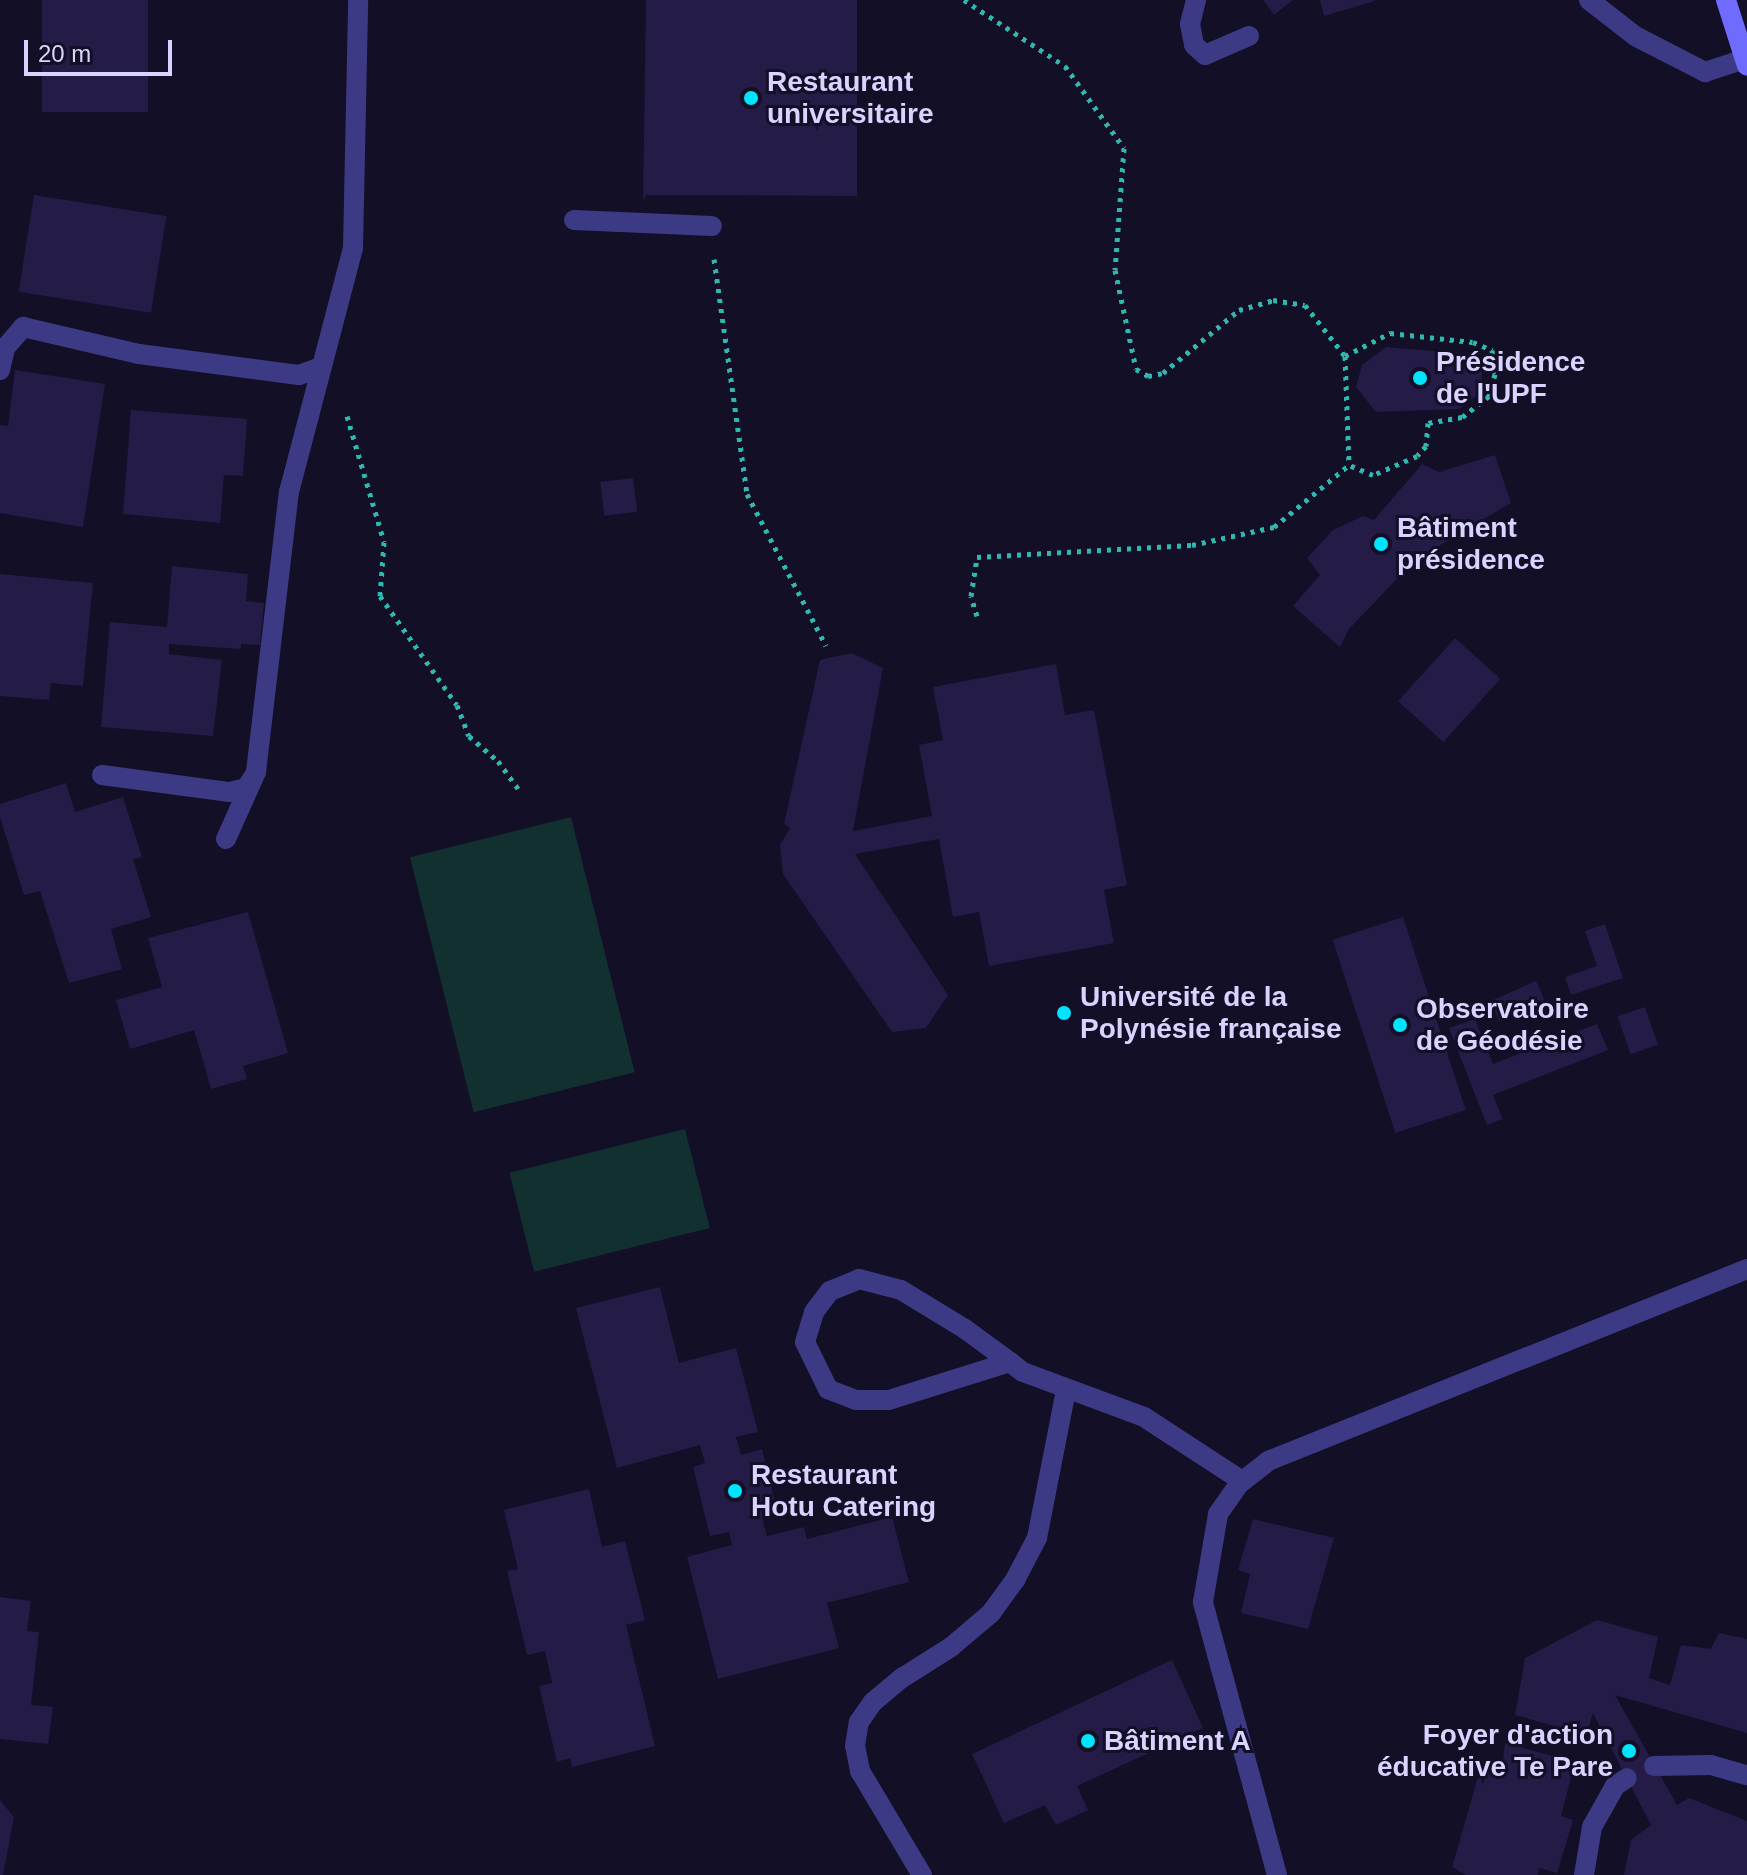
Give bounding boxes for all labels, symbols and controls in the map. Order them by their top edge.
scale bar [28,24,176,74]
text: 20 m [38,40,91,67]
place label: Restaurant universitaire [767,65,934,131]
marker: Restaurant universitaire [742,89,760,107]
place label: Présidence de l'UPF [1436,345,1585,411]
marker: Présidence de l'UPF [1411,369,1429,387]
place label: Bâtiment présidence [1397,511,1545,577]
marker: Bâtiment présidence [1372,535,1390,553]
place label: Université de la Polynésie française [1080,980,1341,1046]
place label: Observatoire de Géodésie [1416,992,1589,1058]
marker: Université de la Polynésie française [1055,1004,1073,1022]
marker: Observatoire de Géodésie [1391,1016,1409,1034]
place label: Restaurant Hotu Catering [751,1458,936,1524]
marker: Restaurant Hotu Catering [726,1482,744,1500]
place label: Foyer d'action éducative Te Pare [1377,1718,1613,1784]
place label: Bâtiment A [1104,1724,1252,1758]
marker: Bâtiment A [1079,1732,1097,1750]
marker: Foyer d'action éducative Te Pare [1620,1742,1638,1760]

